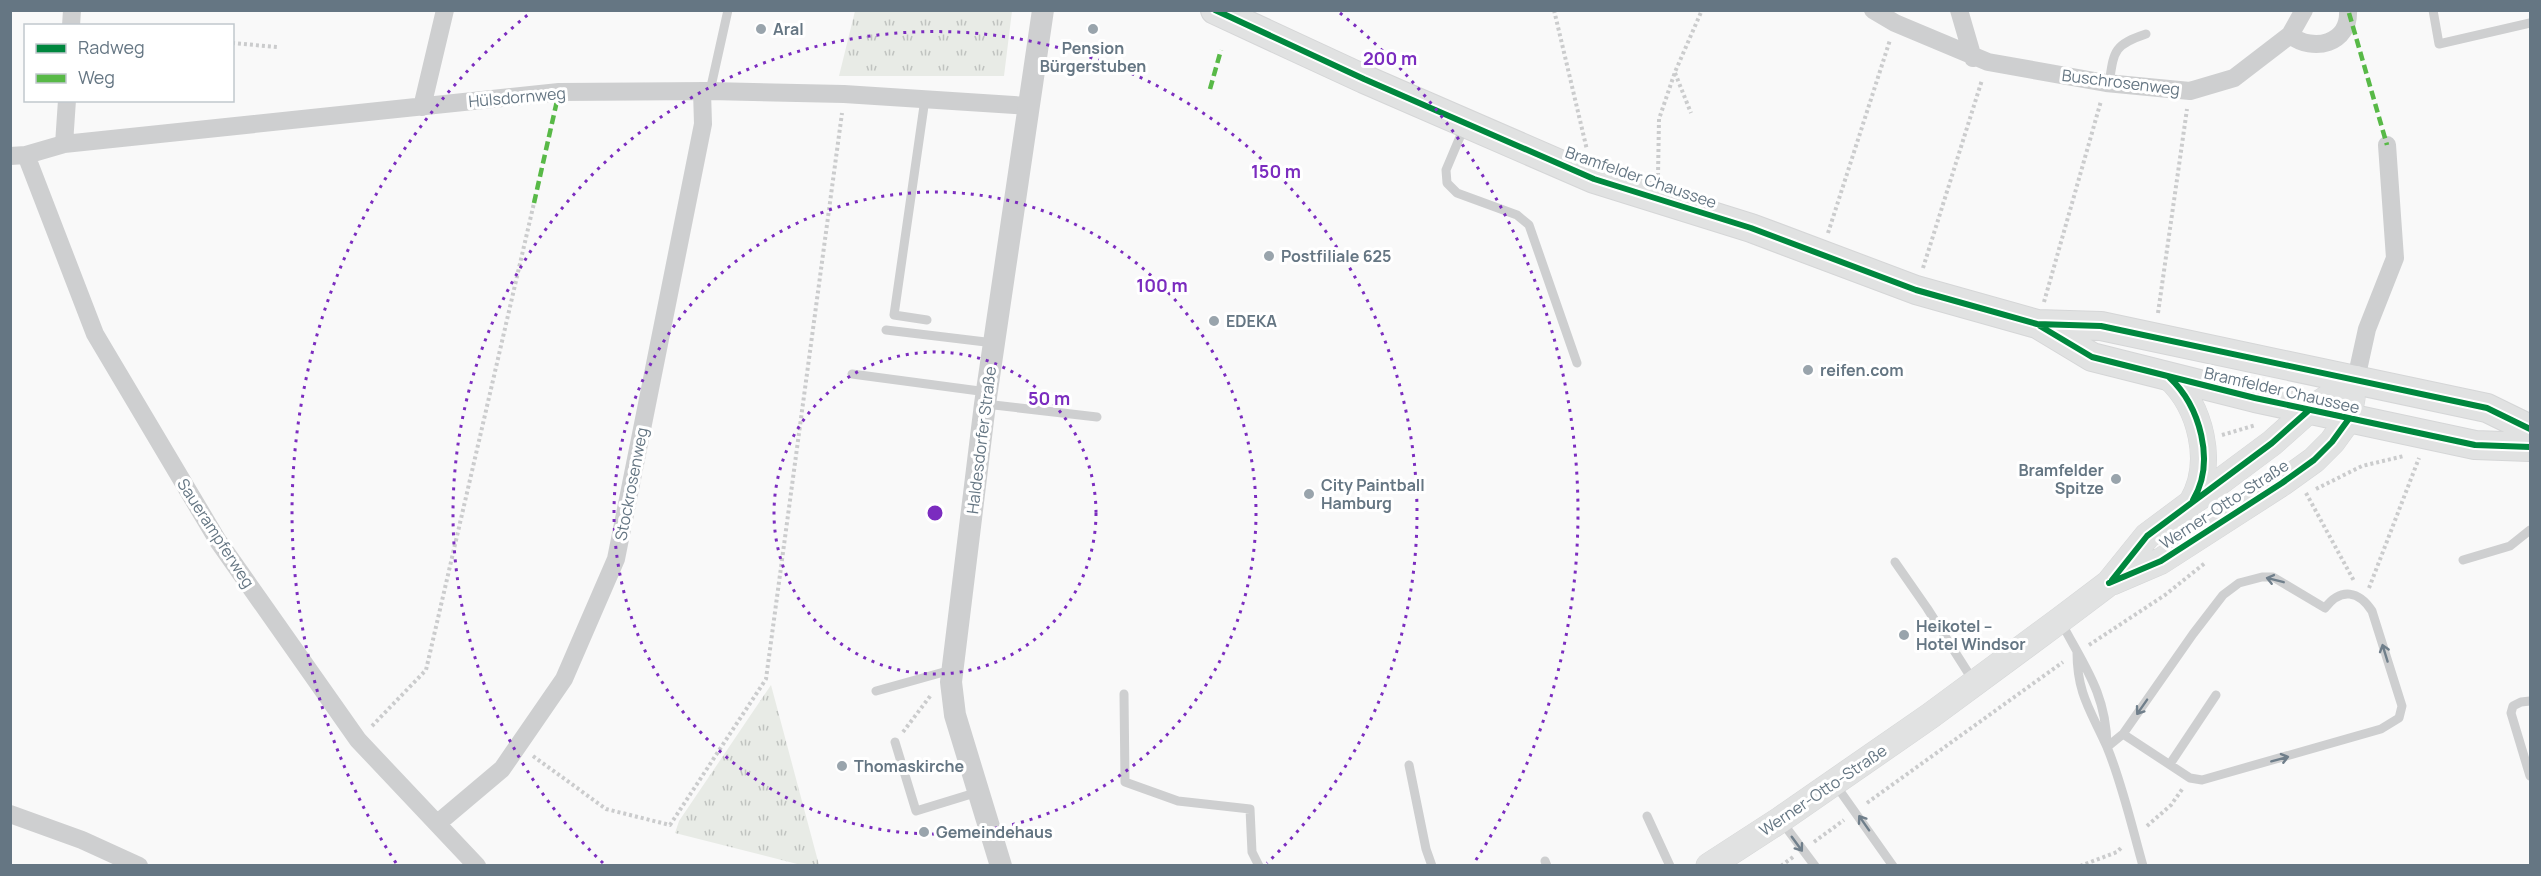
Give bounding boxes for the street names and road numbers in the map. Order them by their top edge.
street label: Buschrosenweg [2061,64,2181,100]
street label: Hülsdornweg [467,82,567,112]
street label: Bramfelder Chaussee [1562,141,1720,213]
street label: Bramfelder Chaussee [2202,361,2362,419]
street label: Haldesdorfer Straße [961,365,1001,515]
street label: Stockrosenweg [609,425,653,543]
street label: Werner-Otto-Straße [2155,454,2293,554]
street label: Sauerampferweg [172,474,260,592]
street label: Werner-Otto-Straße [1755,739,1891,841]

